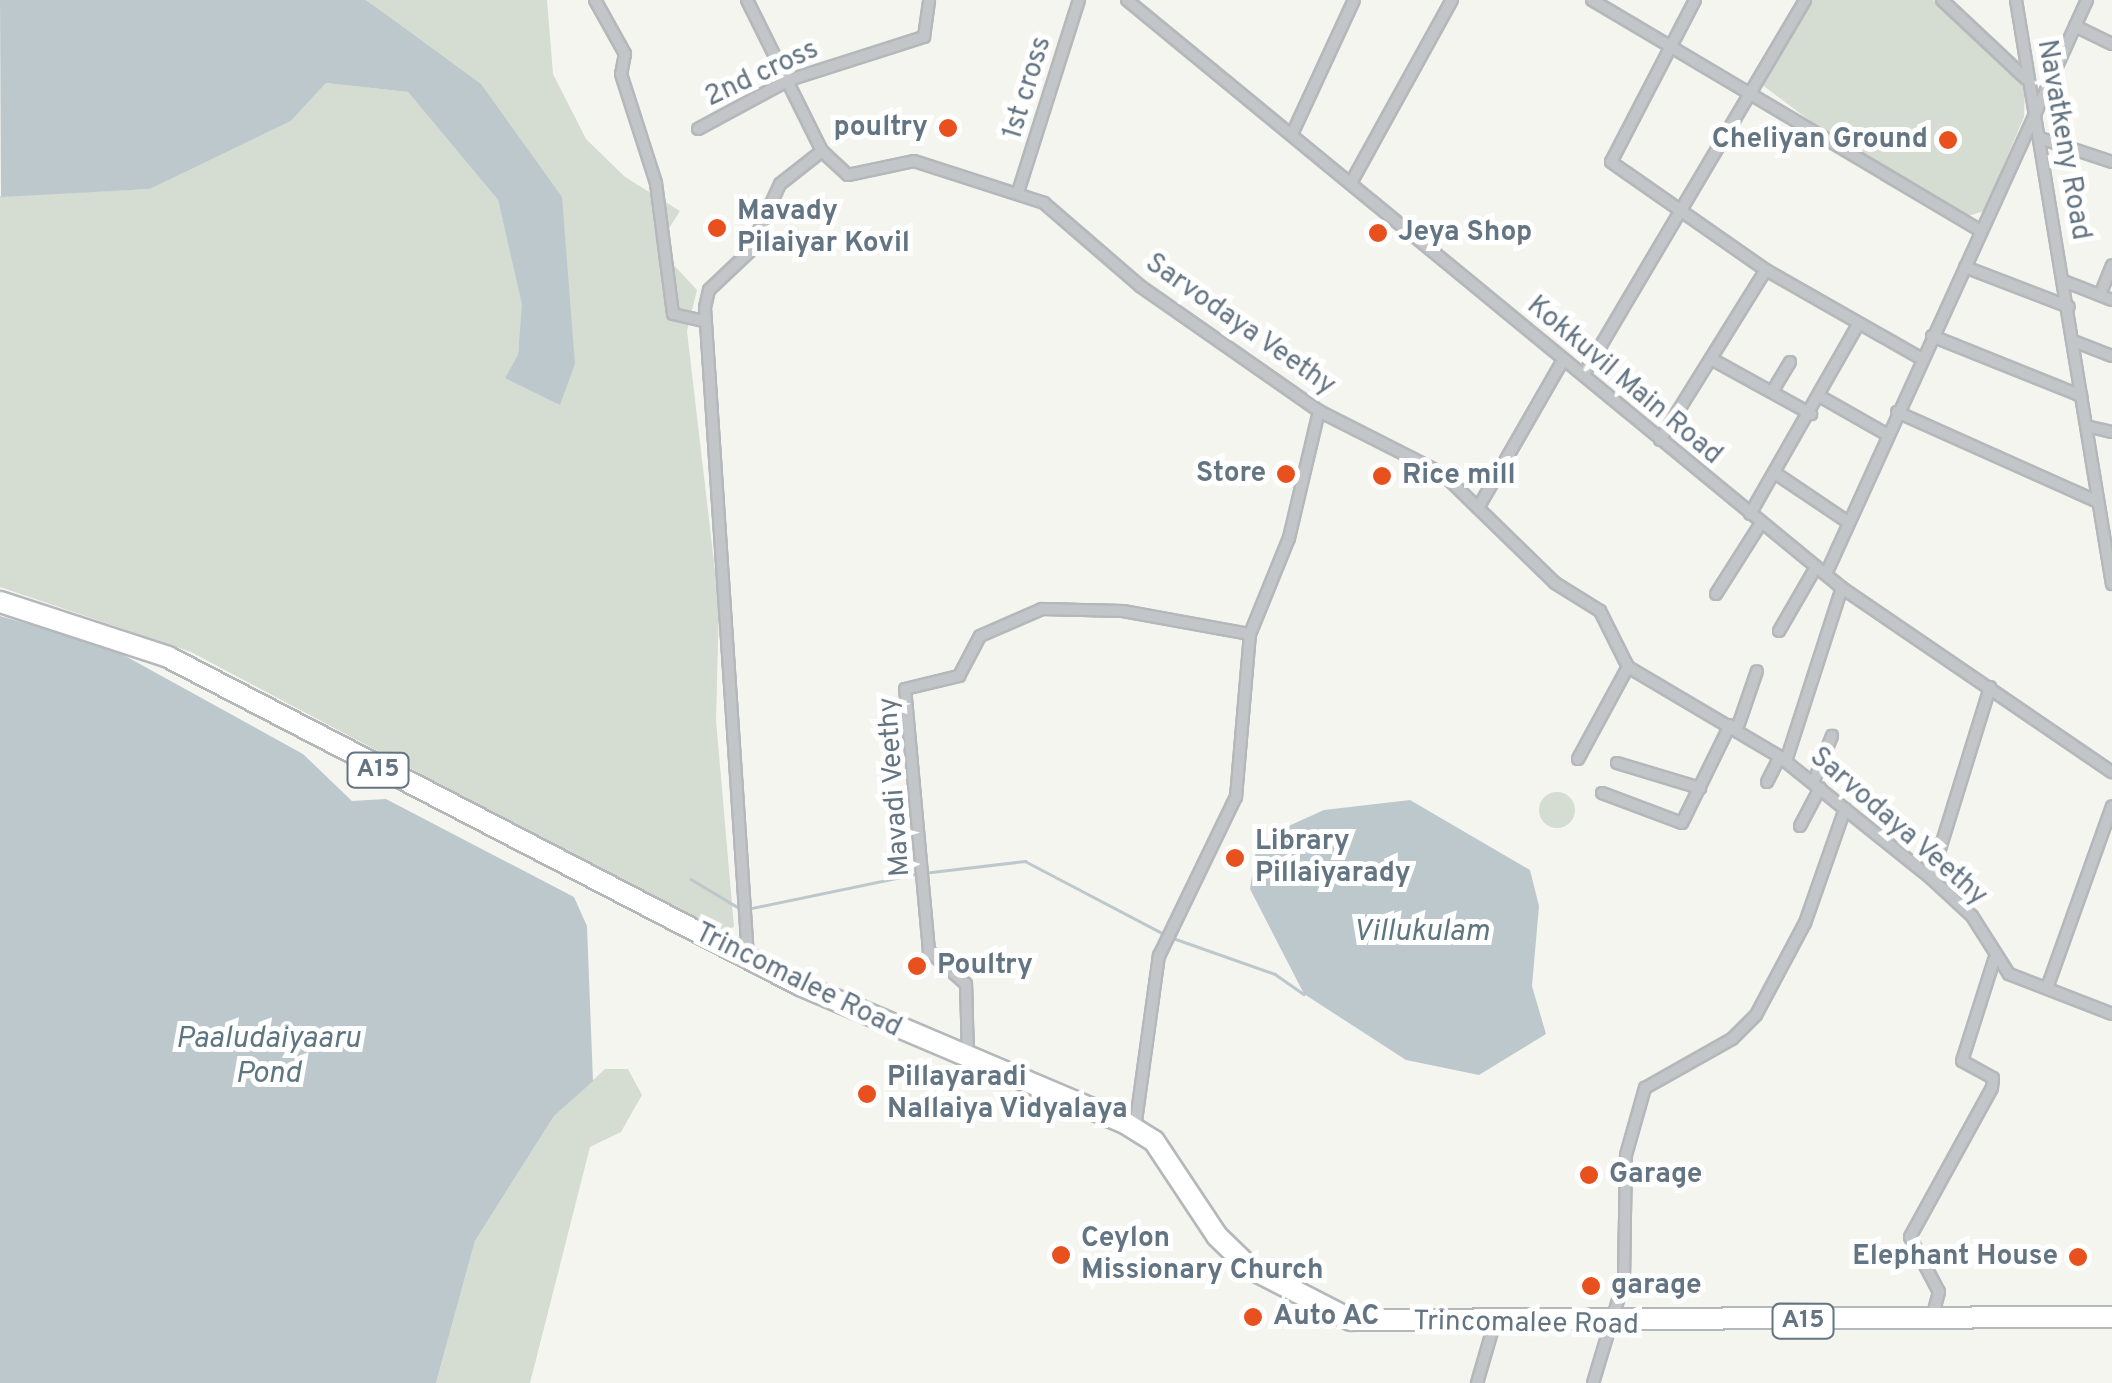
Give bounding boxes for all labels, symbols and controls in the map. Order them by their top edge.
street label: 2nd cross [700,33,824,115]
street label: 1st cross [996,33,1060,143]
street label: Navatkeny Road [2029,37,2097,243]
place label: poultry [833,111,928,145]
marker: poultry [937,117,959,139]
place label: Cheliyan Ground [1712,123,1928,157]
marker: Cheliyan Ground [1937,129,1959,151]
place label: Mavady Pilaiyar Kovil [737,195,910,261]
place label: Jeya Shop [1398,216,1532,250]
marker: Mavady Pilaiyar Kovil [706,217,728,239]
marker: Jeya Shop [1367,222,1389,244]
street label: Sarvodaya Veethy [1138,246,1342,404]
street label: Kokkuvil Main Road [1519,289,1729,473]
place label: Store [1196,457,1266,491]
place label: Rice mill [1402,459,1516,493]
marker: Store [1275,463,1297,485]
marker: Rice mill [1371,465,1393,487]
street label: Mavadi Veethy [872,695,918,879]
street label: Sarvodaya Veethy [1802,740,1994,914]
road number: A15 [346,750,410,790]
place label: Library Pillaiyarady [1255,825,1411,891]
marker: Library Pillaiyarady [1224,847,1246,869]
water label: Villukulam [1353,915,1489,951]
street label: Trincomalee Road [689,916,907,1046]
place label: Poultry [937,949,1033,983]
marker: Poultry [906,955,928,977]
water label: Paaludaiyaaru Pond [176,1022,360,1092]
place label: Pillayaradi Nallaiya Vidyalaya [887,1061,1129,1127]
marker: Pillayaradi Nallaiya Vidyalaya [856,1083,878,1105]
place label: Garage [1609,1158,1702,1192]
marker: Garage [1578,1164,1600,1186]
place label: Ceylon Missionary Church [1081,1222,1324,1288]
place label: Elephant House [1852,1240,2058,1274]
marker: Ceylon Missionary Church [1050,1244,1072,1266]
marker: Elephant House [2067,1246,2089,1268]
place label: garage [1611,1269,1702,1303]
marker: garage [1580,1275,1602,1297]
place label: Auto AC [1273,1300,1380,1334]
road number: A15 [1770,1301,1836,1341]
street label: Trincomalee Road [1413,1305,1639,1343]
marker: Auto AC [1242,1306,1264,1328]

